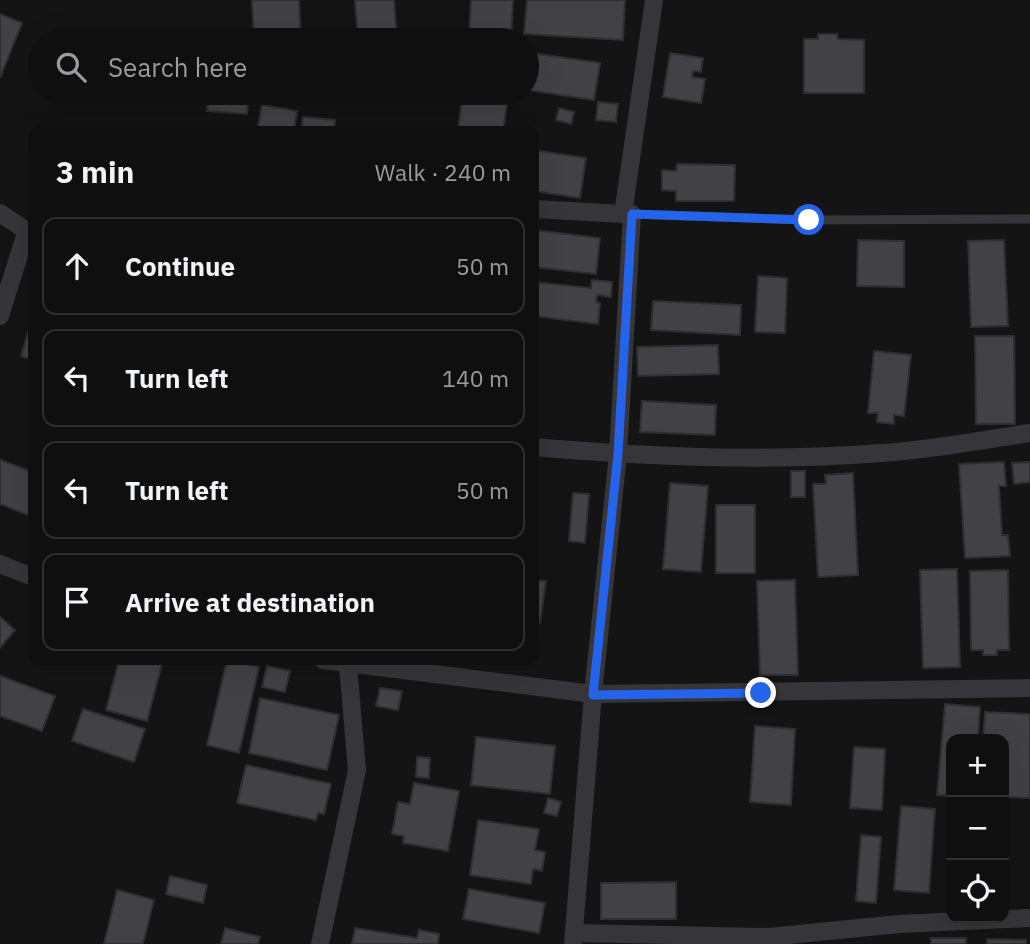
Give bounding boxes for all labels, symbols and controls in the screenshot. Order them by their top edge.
search box [28,28,539,105]
icon: search [52,48,90,86]
text: Search here [108,50,247,84]
text: 3 min [56,152,134,191]
text: Walk · 240 m [375,157,511,187]
route start [793,204,824,235]
icon: ahead [58,247,96,285]
text: Continue [125,249,235,283]
text: 50 m [456,251,509,281]
icon: left [58,359,96,397]
text: Turn left [125,361,228,395]
text: 140 m [442,363,509,393]
icon: left [58,471,96,509]
text: Turn left [125,473,228,507]
text: 50 m [456,475,509,505]
icon: arrive [58,583,96,621]
text: Arrive at destination [125,585,375,619]
route end [745,677,776,708]
map controls [946,734,1009,923]
button: + [946,734,1009,797]
button: − [946,797,1009,860]
button: locate [946,860,1009,923]

